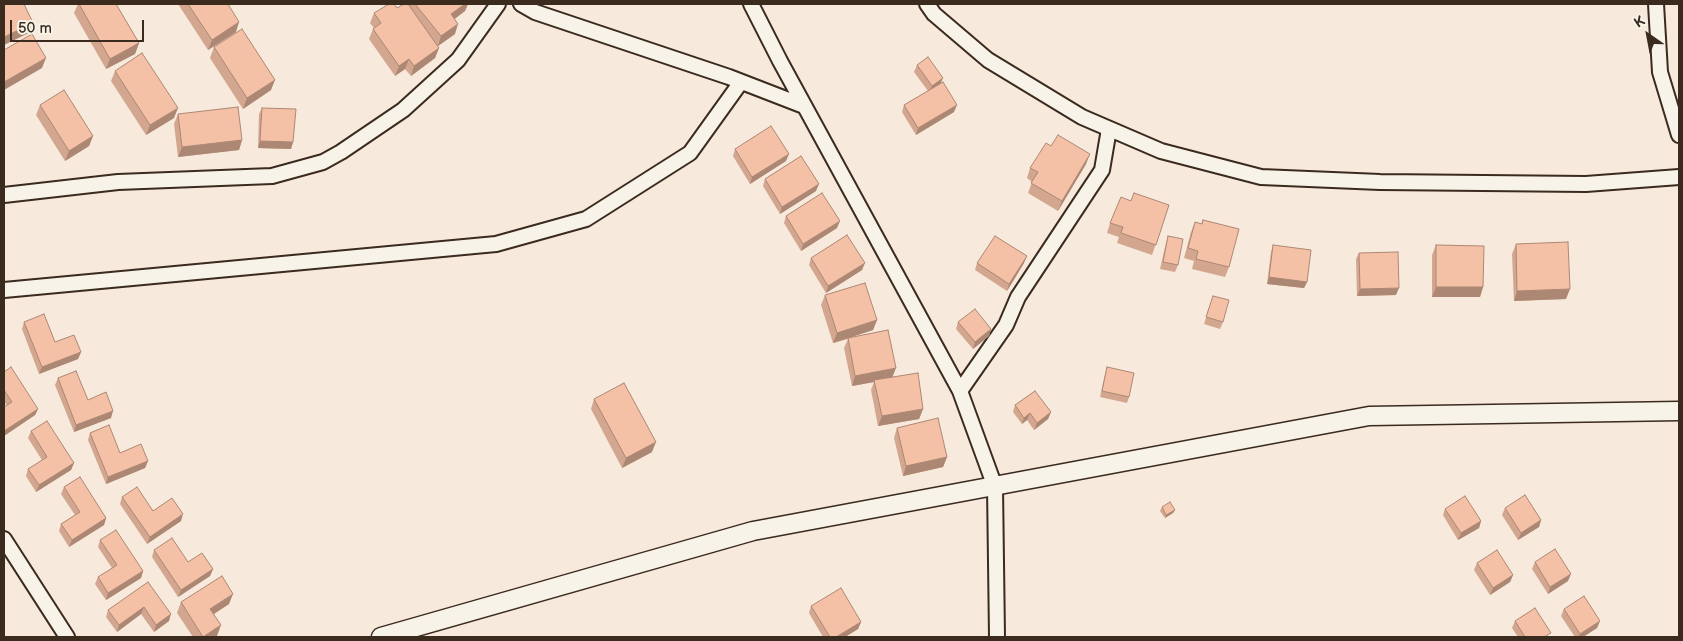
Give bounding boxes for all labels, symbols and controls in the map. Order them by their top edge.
scale bar [12,10,146,42]
north arrow [1623,10,1673,60]
text: K [1631,12,1648,32]
text: 50 m [18,19,52,38]

